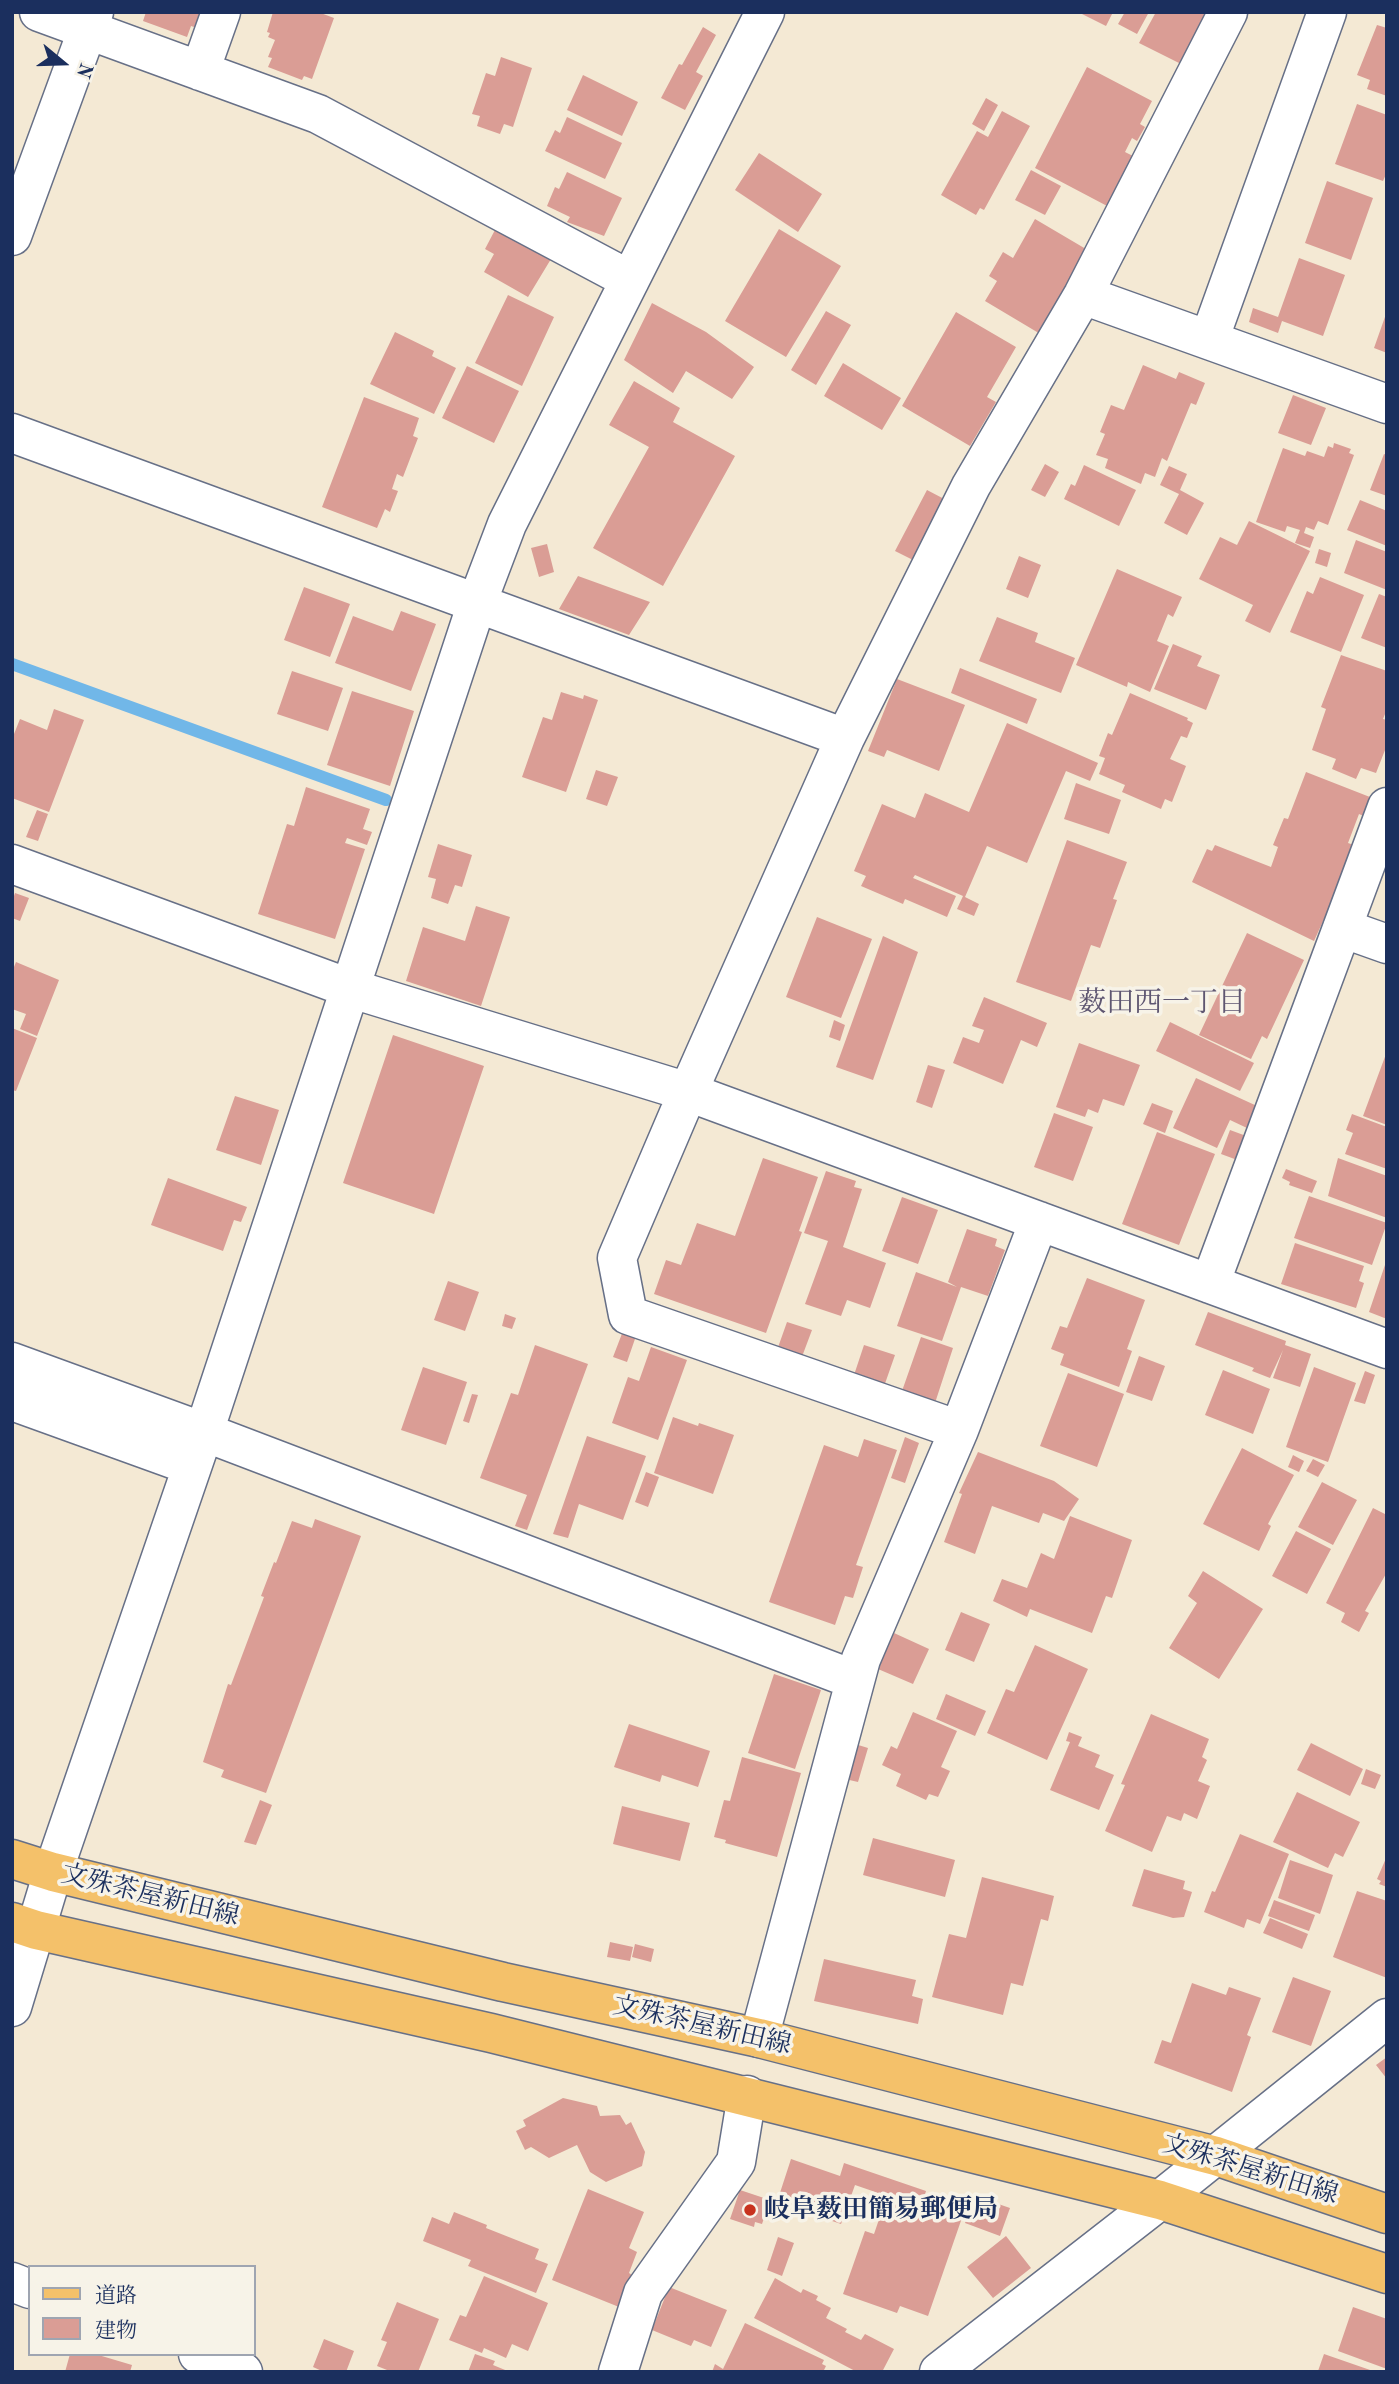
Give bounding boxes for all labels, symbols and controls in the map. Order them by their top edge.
north arrow [28,28,98,98]
text: N [72,60,95,80]
district label: 薮田西一丁目 [1078,987,1246,1021]
street label: 文殊茶屋新田線 [58,1859,242,1933]
street label: 文殊茶屋新田線 [610,1990,794,2062]
street label: 文殊茶屋新田線 [1158,2128,1342,2212]
place label: 岐阜薮田簡易郵便局 [764,2194,998,2226]
marker: 岐阜薮田簡易郵便局 [742,2202,758,2218]
legend [28,2265,256,2356]
text: 道路 [95,2286,137,2307]
text: 建物 [95,2321,137,2342]

